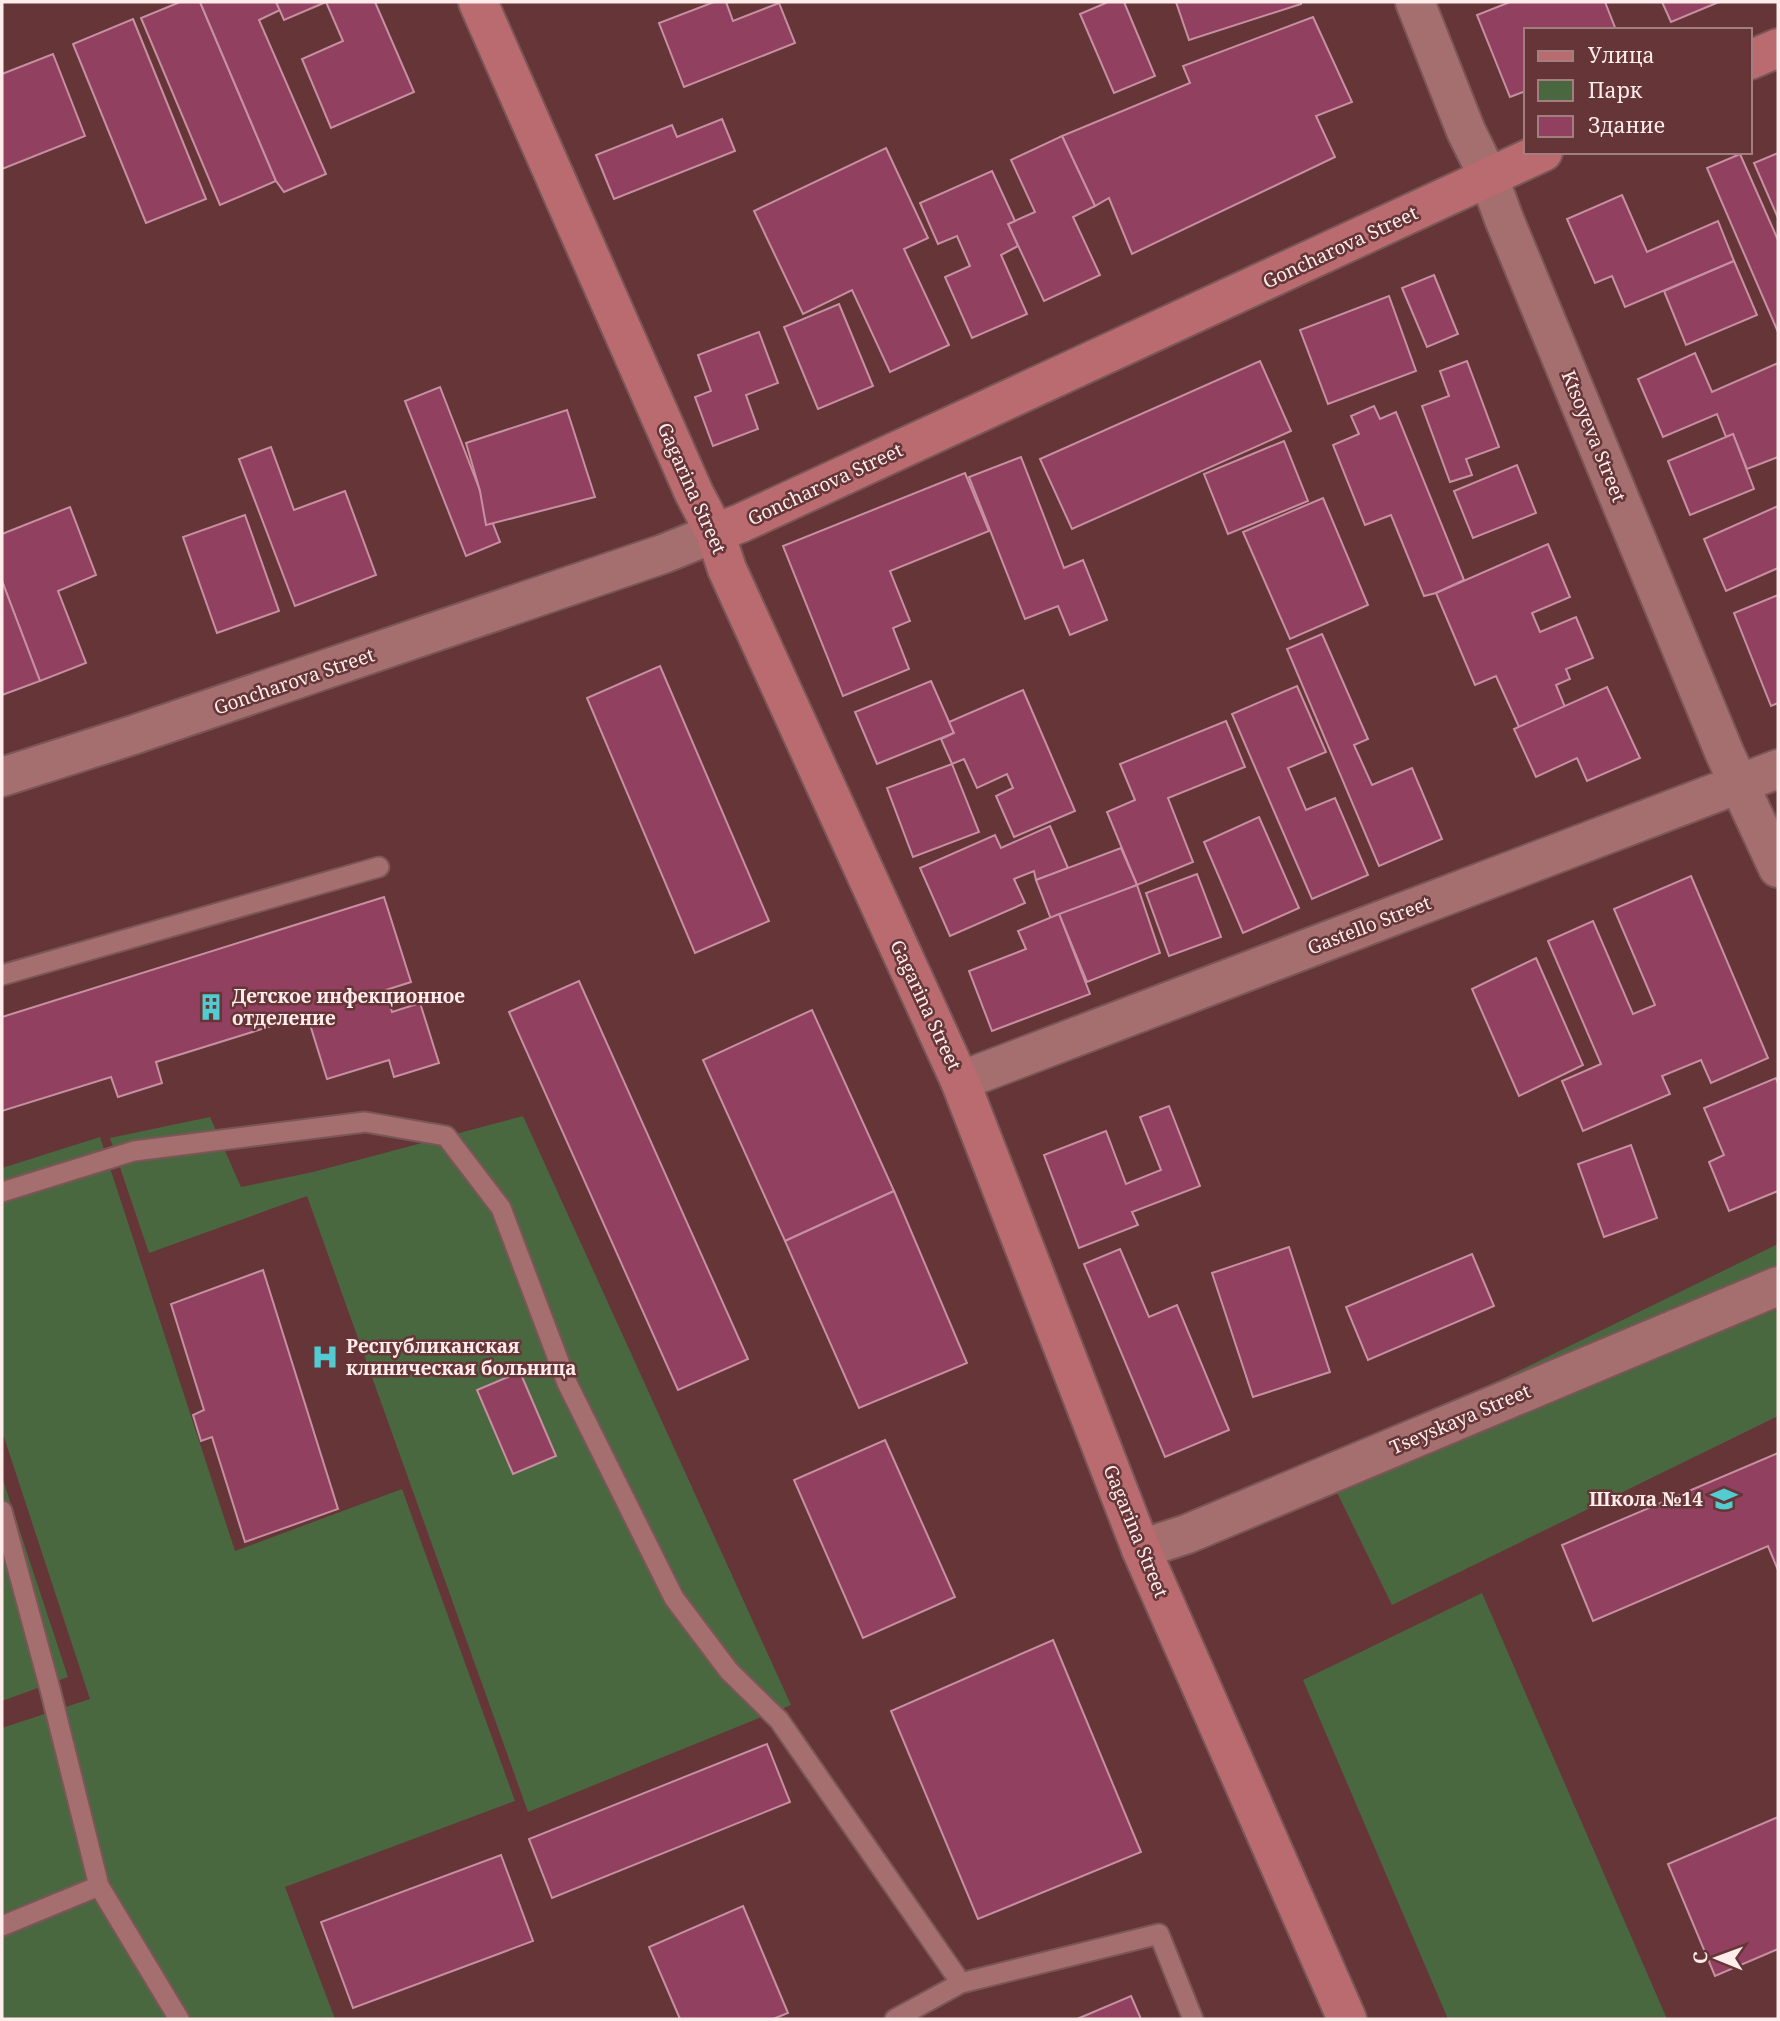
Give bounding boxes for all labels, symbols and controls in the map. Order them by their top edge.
legend [1524,28,1752,154]
text: Улица [1588,41,1655,69]
text: Парк [1588,76,1643,104]
text: Здание [1588,111,1665,139]
street label: Goncharova Street [1258,199,1422,294]
street label: Ktsoyeva Street [1556,366,1632,506]
street label: Gagarina Street [651,418,733,558]
street label: Goncharova Street [743,436,907,531]
street label: Goncharova Street [210,641,378,721]
street label: Gastello Street [1303,889,1435,960]
street label: Gagarina Street [884,936,968,1075]
place label: Детское инфекционное отделение [232,983,465,1031]
building icon: Детское инфекционное отделение [196,992,226,1022]
place label: Республиканская клиническая больница [346,1333,576,1381]
hospital icon: Республиканская клиническая больница [310,1342,340,1372]
street label: Tseyskaya Street [1386,1378,1535,1460]
street label: Gagarina Street [1098,1461,1175,1602]
school or university icon: Школа №14 [1709,1484,1739,1514]
place label: Школа №14 [1589,1486,1703,1512]
north arrow [1682,1923,1752,1993]
text: С [1687,1951,1713,1964]

